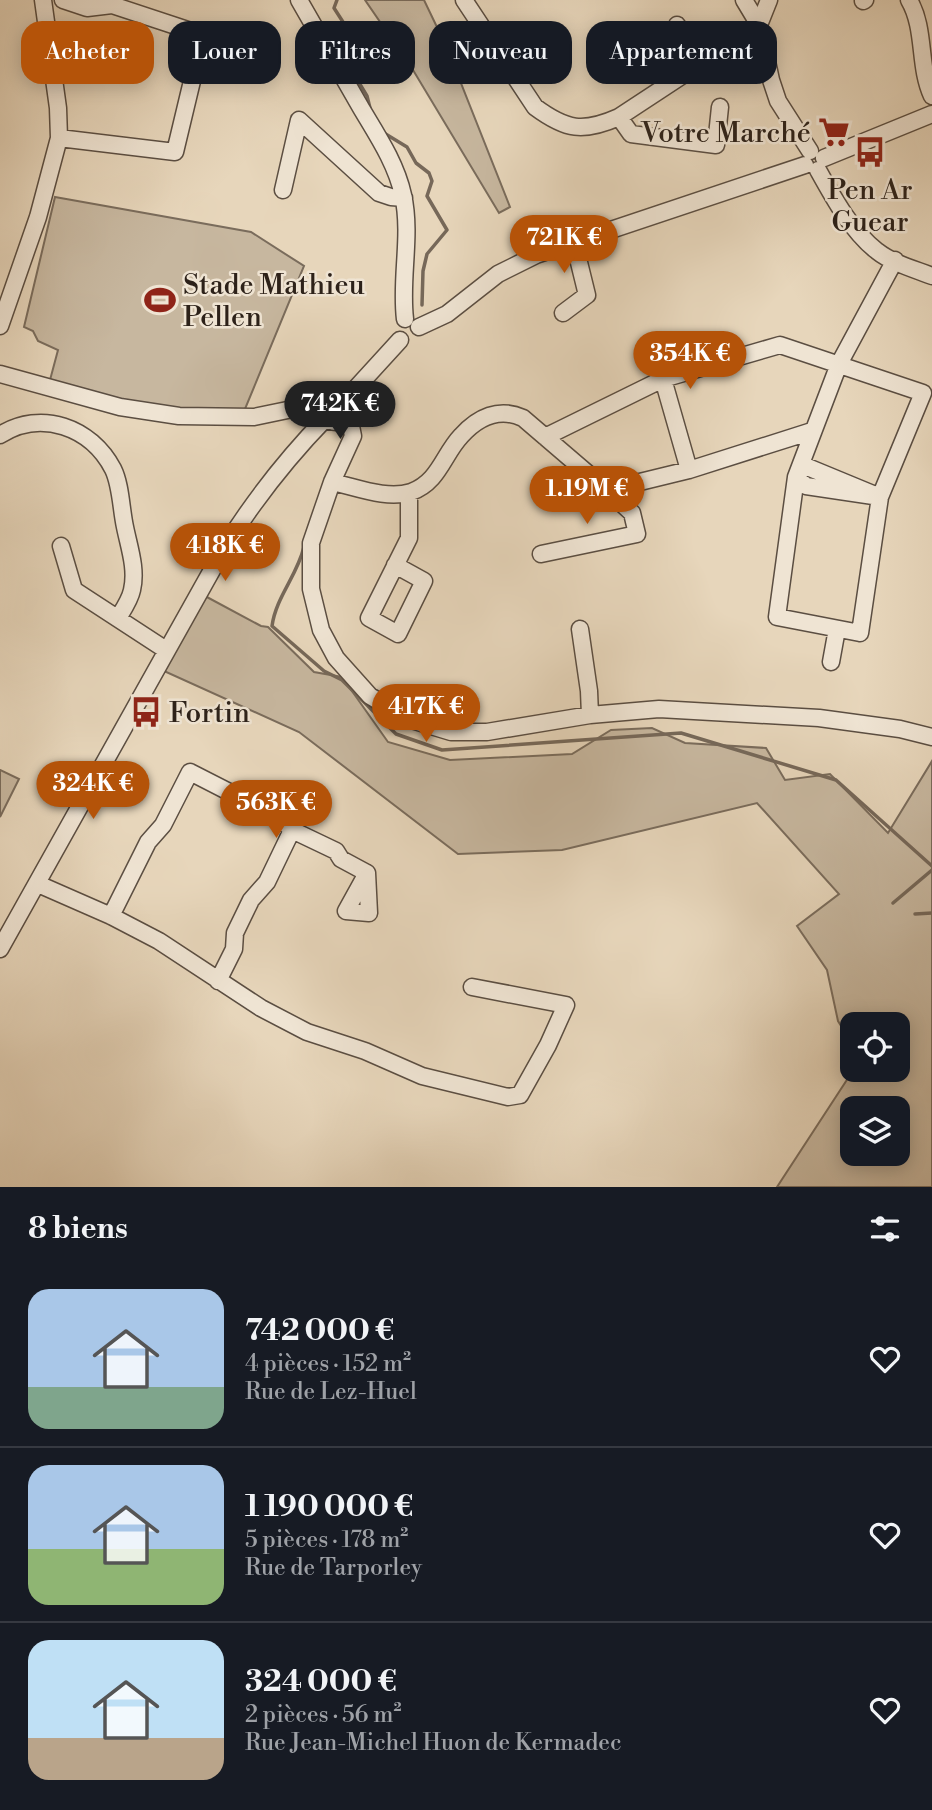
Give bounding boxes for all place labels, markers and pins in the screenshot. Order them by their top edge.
supermarket icon: Votre Marché [817,115,851,149]
place label: Votre Marché [640,116,811,151]
bus stop icon: Pen Ar Guear [853,135,887,169]
place label: Pen Ar Guear [827,173,913,240]
pin: 721K € [507,216,621,275]
place label: Stade Mathieu Pellen [183,268,365,335]
sports icon: Stade Mathieu Pellen [143,283,177,317]
pin: 354K € [633,332,747,391]
pin: 742K € [283,382,397,441]
pin: 1.19M € [522,466,652,526]
pin: 418K € [168,524,282,583]
pin: 417K € [369,684,483,744]
bus stop icon: Fortin [129,695,163,729]
place label: Fortin [169,696,250,731]
pin: 324K € [36,762,150,821]
pin: 563K € [219,780,333,840]

